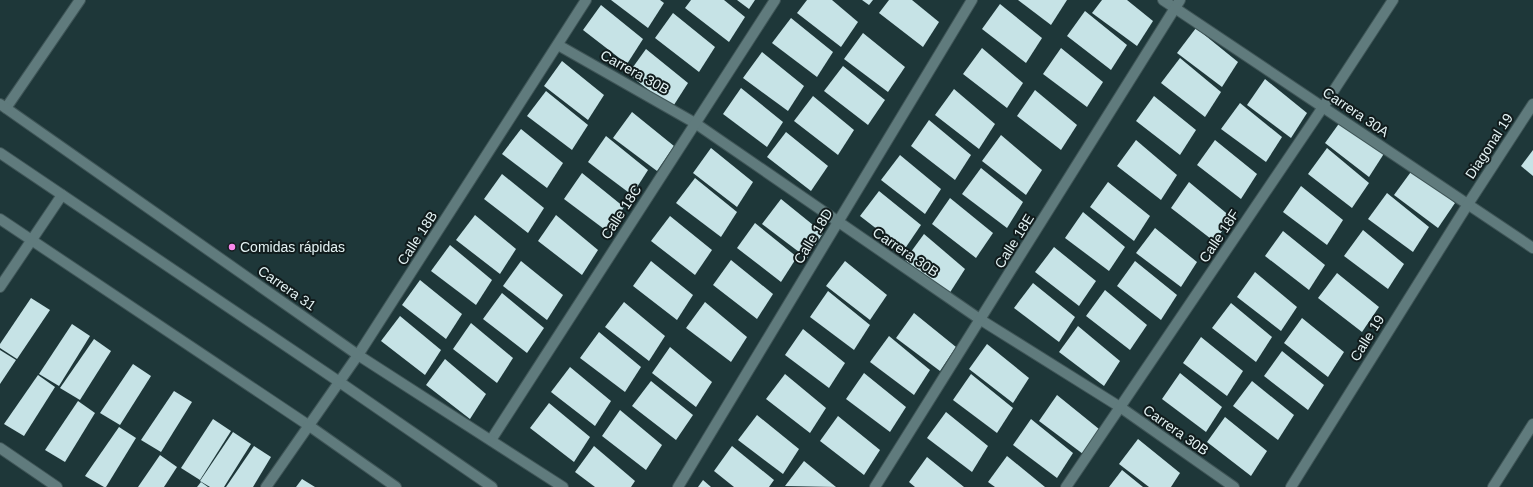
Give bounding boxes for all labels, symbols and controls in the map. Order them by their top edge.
street label: Carrera 30B [598,47,672,97]
street label: Carrera 30A [1320,84,1393,140]
street label: Diagonal 19 [1462,110,1516,182]
street label: Calle 18C [598,182,644,242]
street label: Calle 18D [790,206,836,266]
street label: Calle 18F [1196,207,1242,265]
street label: Calle 18B [394,208,440,268]
street label: Calle 18E [991,211,1037,271]
street label: Carrera 30B [870,224,942,280]
place label: Comidas rápidas [240,239,345,255]
marker: Comidas rápidas [227,242,237,252]
street label: Carrera 31 [255,262,319,314]
street label: Calle 19 [1347,312,1388,364]
street label: Carrera 30B [1140,402,1212,458]

